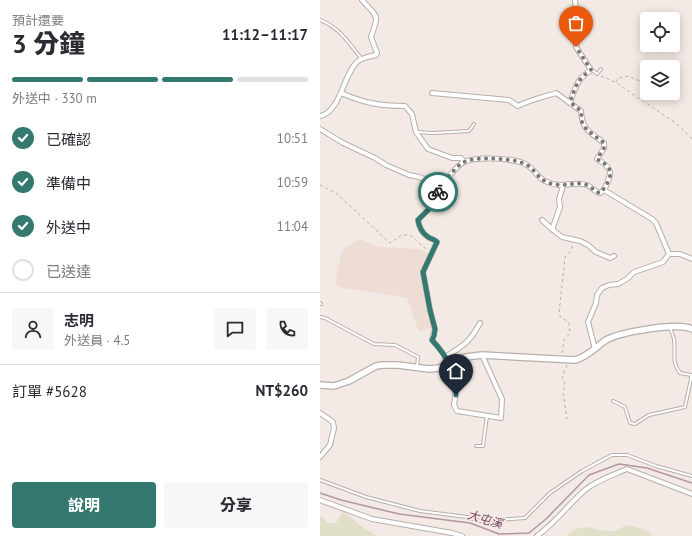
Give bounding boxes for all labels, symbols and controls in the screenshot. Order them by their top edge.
pin [559,6,593,47]
text: 預計還要 [12,12,64,29]
icon: bag [565,12,587,34]
map controls [640,12,680,100]
button: locate [640,12,680,52]
text: 11:12–11:17 [222,25,308,44]
text: 3 分鐘 [12,27,85,60]
button: layers [640,60,680,100]
text: 外送中 · 330 m [12,90,97,107]
icon: check [12,127,34,149]
text: 已確認 [46,130,91,149]
text: 10:51 [277,130,308,147]
icon: check [12,171,34,193]
courier [418,172,458,212]
text: 準備中 [46,174,91,193]
text: 10:59 [277,174,308,191]
icon: bike [427,181,449,203]
icon: check [12,215,34,237]
text: 外送中 [46,218,91,237]
text: 11:04 [277,218,308,235]
text: 已送達 [46,262,91,281]
button: person [12,308,54,350]
button: chat [214,308,256,350]
button: phone [266,308,308,350]
text: 志明 [64,311,94,330]
text: 外送員 · 4.5 [64,332,130,349]
pin [439,354,473,395]
icon: home [445,360,467,382]
text: NT$260 [256,381,308,400]
text: 訂單 #5628 [12,382,87,401]
button: 說明 [12,482,156,528]
button: 分享 [164,482,308,528]
water label: 大屯溪 [466,507,506,532]

